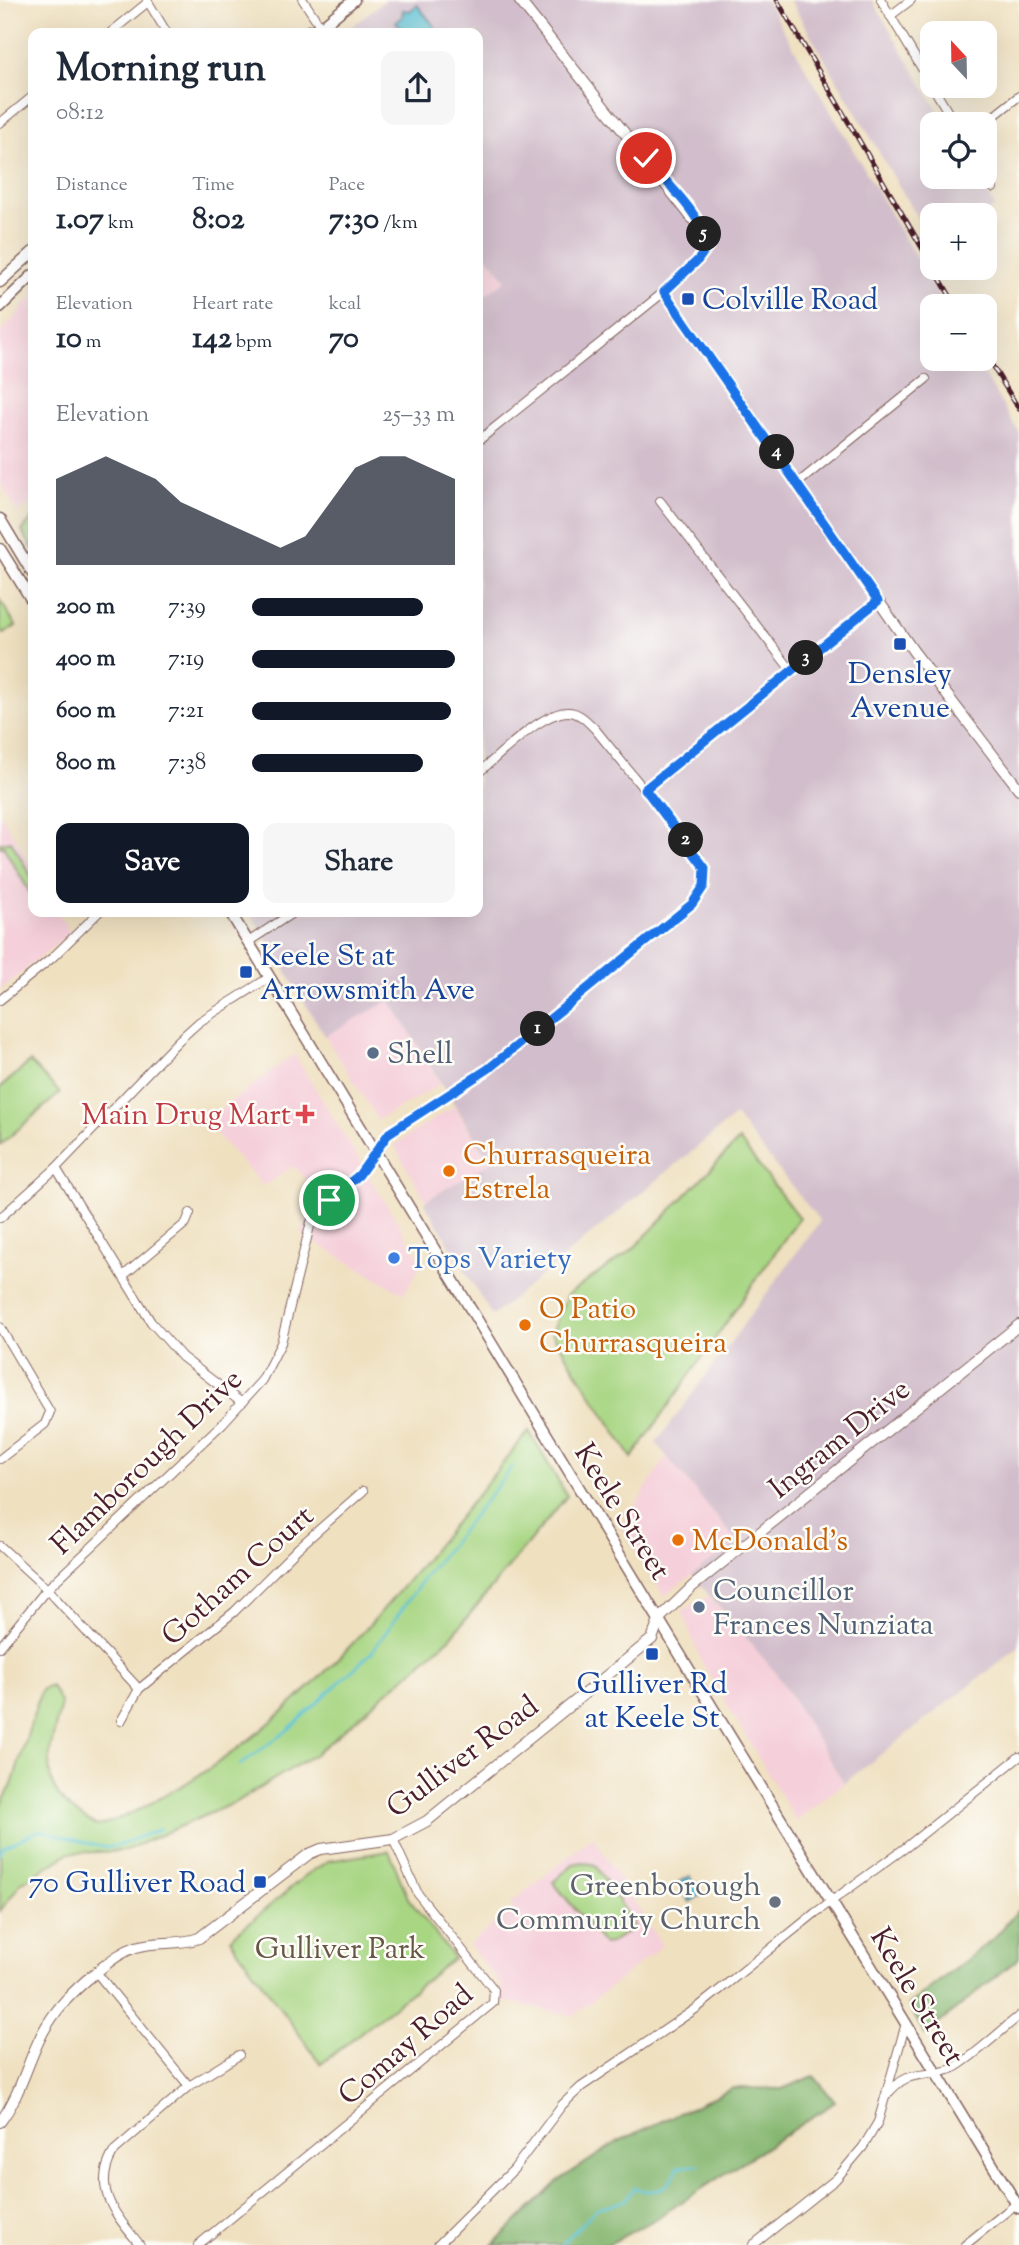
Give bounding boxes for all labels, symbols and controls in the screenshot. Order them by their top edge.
north arrow [920,21,998,98]
map controls [920,21,997,371]
text: Morning run [56,44,266,98]
button: share [381,51,455,125]
text: 08:12 [56,97,104,130]
button: locate [920,112,997,189]
pin [616,128,676,188]
icon: check [627,139,665,177]
text: Distance [56,172,128,199]
text: Time [192,172,235,199]
text: Pace [329,172,365,199]
text: 1.07 [56,199,104,242]
text: 8:02 [192,199,244,242]
text: 7:30 [329,199,379,242]
button: + [920,203,997,280]
text: km [104,210,134,237]
text: /km [379,210,418,237]
pin: 5 [686,216,722,252]
text: 5 [700,220,707,247]
place label: Colville Road [702,280,878,323]
text: Elevation [56,291,133,318]
text: Heart rate [192,291,273,318]
text: kcal [329,291,361,318]
marker: Colville Road [680,291,696,307]
button: − [920,294,997,371]
text: 10 [56,318,82,361]
text: 142 [192,318,232,361]
text: 70 [329,318,359,361]
text: m [82,329,102,356]
text: bpm [232,329,272,356]
text: Elevation [56,399,149,432]
text: 25–33 m [382,399,455,432]
pin: 4 [760,434,794,470]
text: 4 [772,438,781,465]
text: 200 m [56,591,115,624]
text: 7:39 [168,591,206,624]
marker: Densley Avenue [892,636,908,652]
pin: 3 [788,640,824,676]
text: 400 m [56,643,116,676]
text: 7:19 [168,643,204,676]
text: 3 [802,644,809,671]
place label: Densley Avenue [848,654,952,731]
text: 600 m [56,695,116,728]
text: 7:21 [168,695,204,728]
text: 800 m [56,747,116,780]
text: 7:38 [168,747,206,780]
pin: 2 [668,822,704,858]
button: Save [56,823,249,903]
button: Share [263,823,455,903]
text: 2 [681,826,690,853]
place label: Keele St at Arrowsmith Ave [260,936,475,1013]
marker: Keele St at Arrowsmith Ave [238,964,254,980]
pin: 1 [520,1012,556,1046]
text: 1 [534,1015,541,1042]
place label: Shell [387,1034,453,1077]
marker: Shell [365,1045,381,1061]
place label: Main Drug Mart [81,1095,291,1138]
marker: Main Drug Mart [297,1106,313,1122]
place label: Churrasqueira Estrela [463,1135,651,1212]
marker: Churrasqueira Estrela [441,1163,457,1179]
pin [299,1170,359,1230]
icon: arrive [310,1181,348,1219]
place label: Tops Variety [408,1239,572,1282]
marker: Tops Variety [386,1250,402,1266]
place label: O Patio Churrasqueira [539,1289,727,1366]
marker: O Patio Churrasqueira [517,1317,533,1333]
street label: Flamborough Drive [42,1360,253,1566]
street label: Ingram Drive [761,1370,920,1510]
street label: Keele Street [562,1436,680,1589]
street label: Gotham Court [153,1497,324,1657]
place label: McDonald's [692,1521,848,1564]
marker: McDonald's [670,1532,686,1548]
place label: Councillor Frances Nunziata [713,1571,934,1648]
marker: Councillor Frances Nunziata [691,1599,707,1615]
marker: Gulliver Rd at Keele St [644,1646,660,1662]
place label: Gulliver Rd at Keele St [577,1664,728,1741]
street label: Gulliver Road [378,1686,549,1830]
place label: 70 Gulliver Road [28,1863,246,1906]
place label: Greenborough Community Church [496,1866,761,1943]
marker: 70 Gulliver Road [252,1874,268,1890]
marker: Greenborough Community Church [767,1894,783,1910]
street label: Keele Street [858,1920,974,2074]
park label: Gulliver Park [255,1929,425,1972]
street label: Comay Road [330,1975,484,2117]

